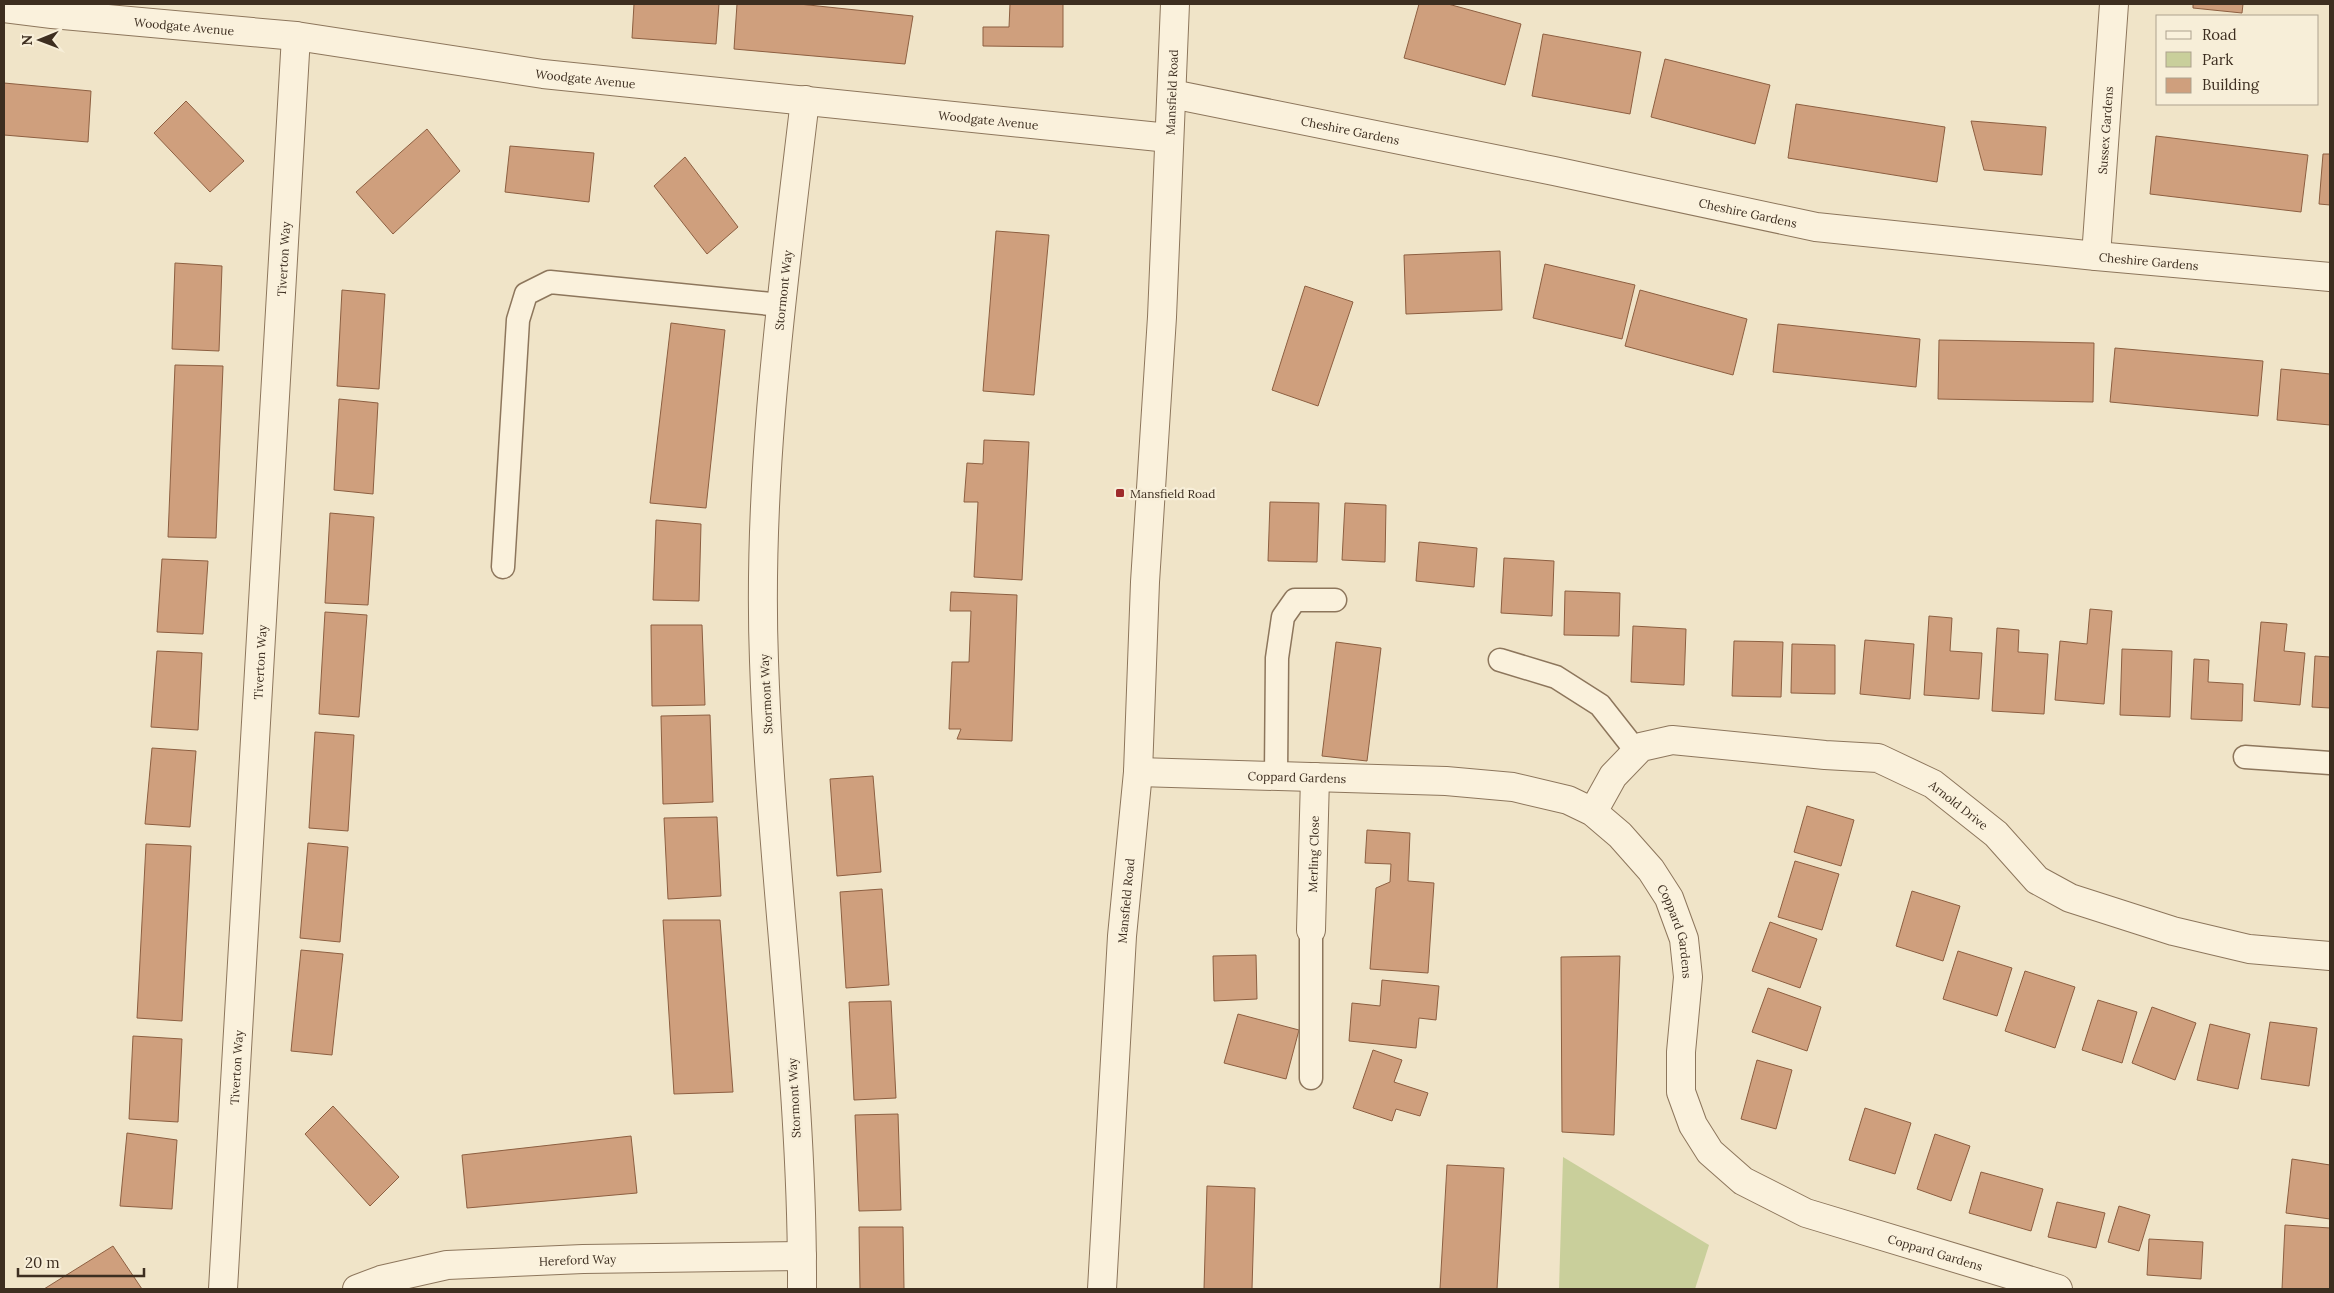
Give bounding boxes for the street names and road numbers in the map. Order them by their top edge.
street label: Woodgate Avenue [133,14,235,38]
street label: Mansfield Road [1162,49,1181,135]
street label: Woodgate Avenue [534,65,637,91]
street label: Sussex Gardens [2094,85,2116,175]
street label: Woodgate Avenue [938,107,1040,132]
street label: Cheshire Gardens [1300,113,1401,147]
street label: Cheshire Gardens [1697,195,1799,230]
street label: Tiverton Way [273,220,293,297]
street label: Stormont Way [771,249,795,331]
street label: Cheshire Gardens [2098,249,2200,273]
street label: Tiverton Way [250,624,269,700]
street label: Stormont Way [756,653,776,734]
street label: Coppard Gardens [1247,768,1347,786]
street label: Arnold Drive [1926,776,1992,833]
street label: Merling Close [1304,815,1322,893]
street label: Mansfield Road [1114,857,1137,944]
street label: Coppard Gardens [1654,881,1696,979]
street label: Tiverton Way [226,1029,246,1105]
street label: Stormont Way [784,1057,804,1138]
street label: Coppard Gardens [1886,1231,1985,1274]
street label: Hereford Way [538,1251,617,1268]

